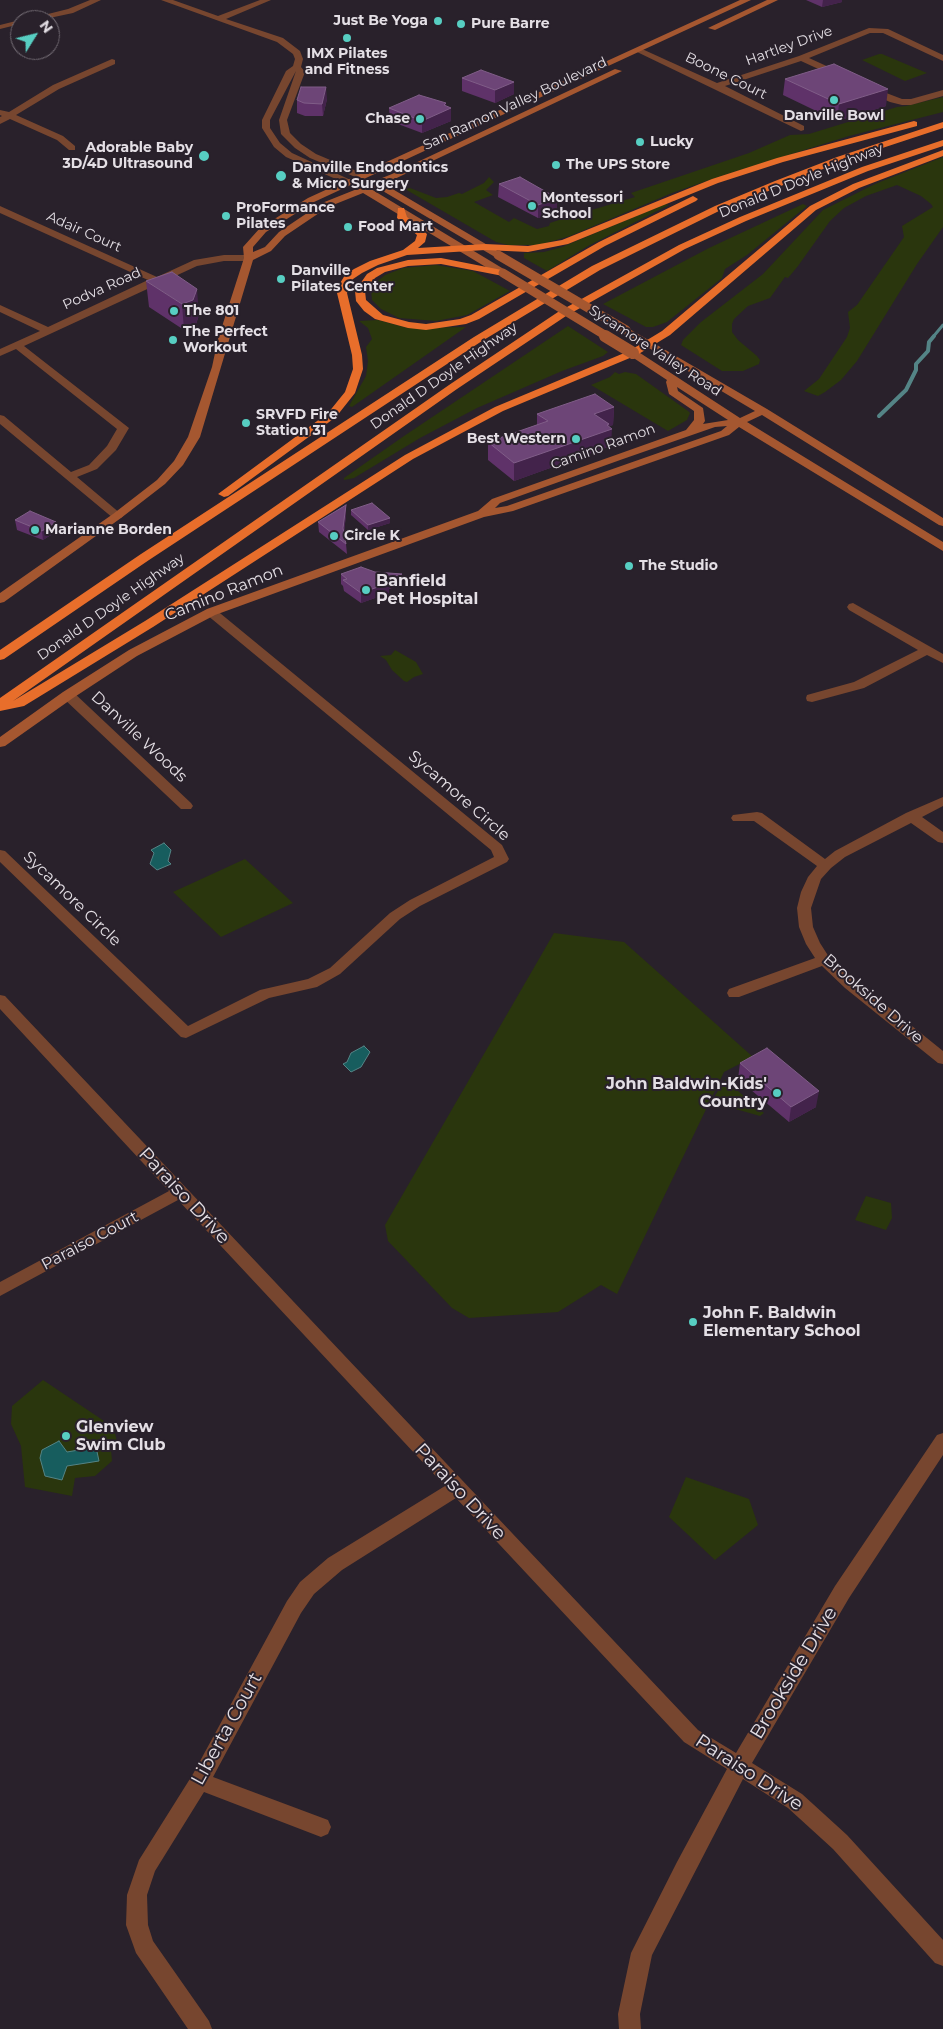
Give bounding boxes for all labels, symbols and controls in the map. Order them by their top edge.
north arrow [10,10,60,60]
place label: Just Be Yoga [334,13,428,29]
marker: Just Be Yoga [432,15,444,27]
place label: Pure Barre [471,16,550,32]
text: N [36,17,57,37]
marker: Pure Barre [455,18,467,30]
street label: Hartley Drive [743,23,835,69]
marker: IMX Pilates and Fitness [341,32,353,44]
place label: IMX Pilates and Fitness [305,46,389,78]
street label: Boone Court [682,49,770,103]
street label: San Ramon Valley Boulevard [420,54,610,154]
marker: Danville Bowl [828,94,840,106]
place label: Danville Bowl [784,108,884,124]
place label: Chase [365,111,410,127]
marker: Chase [414,113,426,125]
place label: Lucky [650,134,693,150]
marker: Lucky [634,136,646,148]
place label: Adorable Baby 3D/4D Ultrasound [63,140,193,172]
street label: Donald D Doyle Highway [716,140,886,222]
marker: Adorable Baby 3D/4D Ultrasound [197,149,211,163]
place label: The UPS Store [566,157,670,173]
marker: The UPS Store [550,159,562,171]
place label: Danville Endodontics & Micro Surgery [292,160,448,192]
marker: Danville Endodontics & Micro Surgery [274,169,288,183]
place label: Montessori School [542,190,623,222]
place label: ProFormance Pilates [236,200,335,232]
marker: Montessori School [526,200,538,212]
street label: Adair Court [44,208,124,256]
marker: ProFormance Pilates [220,210,232,222]
place label: Food Mart [358,219,433,235]
marker: Food Mart [342,221,354,233]
place label: Danville Pilates Center [291,263,394,296]
street label: Podva Road [60,264,144,314]
marker: Danville Pilates Center [275,273,287,285]
street label: Sycamore Valley Road [586,302,724,400]
place label: The 801 [184,303,239,319]
marker: The 801 [168,305,180,317]
street label: Donald D Doyle Highway [367,319,521,433]
place label: The Perfect Workout [183,324,268,357]
marker: The Perfect Workout [167,334,179,346]
place label: SRVFD Fire Station 31 [256,407,338,440]
marker: SRVFD Fire Station 31 [240,417,252,429]
street label: Camino Ramon [548,420,658,474]
place label: Best Western [467,431,566,447]
marker: Best Western [570,433,582,445]
place label: Marianne Borden [45,522,172,538]
marker: Marianne Borden [29,524,41,536]
place label: Circle K [344,528,400,544]
marker: Circle K [328,530,340,542]
street label: Donald D Doyle Highway [34,550,188,664]
place label: The Studio [639,558,718,574]
marker: The Studio [623,560,635,572]
street label: Camino Ramon [162,561,286,625]
place label: Banfield Pet Hospital [376,571,478,609]
marker: Banfield Pet Hospital [360,584,372,596]
street label: Danville Woods [87,688,191,786]
street label: Sycamore Circle [404,747,514,845]
street label: Sycamore Circle [19,847,125,951]
street label: Brookside Drive [819,950,927,1048]
place label: John Baldwin-Kids' Country [606,1074,767,1112]
marker: John Baldwin-Kids' Country [771,1087,783,1099]
street label: Paraiso Drive [133,1143,235,1249]
street label: Paraiso Court [38,1207,142,1275]
place label: John F. Baldwin Elementary School [703,1303,861,1341]
marker: John F. Baldwin Elementary School [687,1316,699,1328]
place label: Glenview Swim Club [76,1417,166,1455]
marker: Glenview Swim Club [60,1430,72,1442]
street label: Paraiso Drive [409,1439,511,1545]
street label: Brookside Drive [746,1603,842,1743]
street label: Liberta Court [187,1669,267,1789]
street label: Paraiso Drive [691,1730,807,1816]

